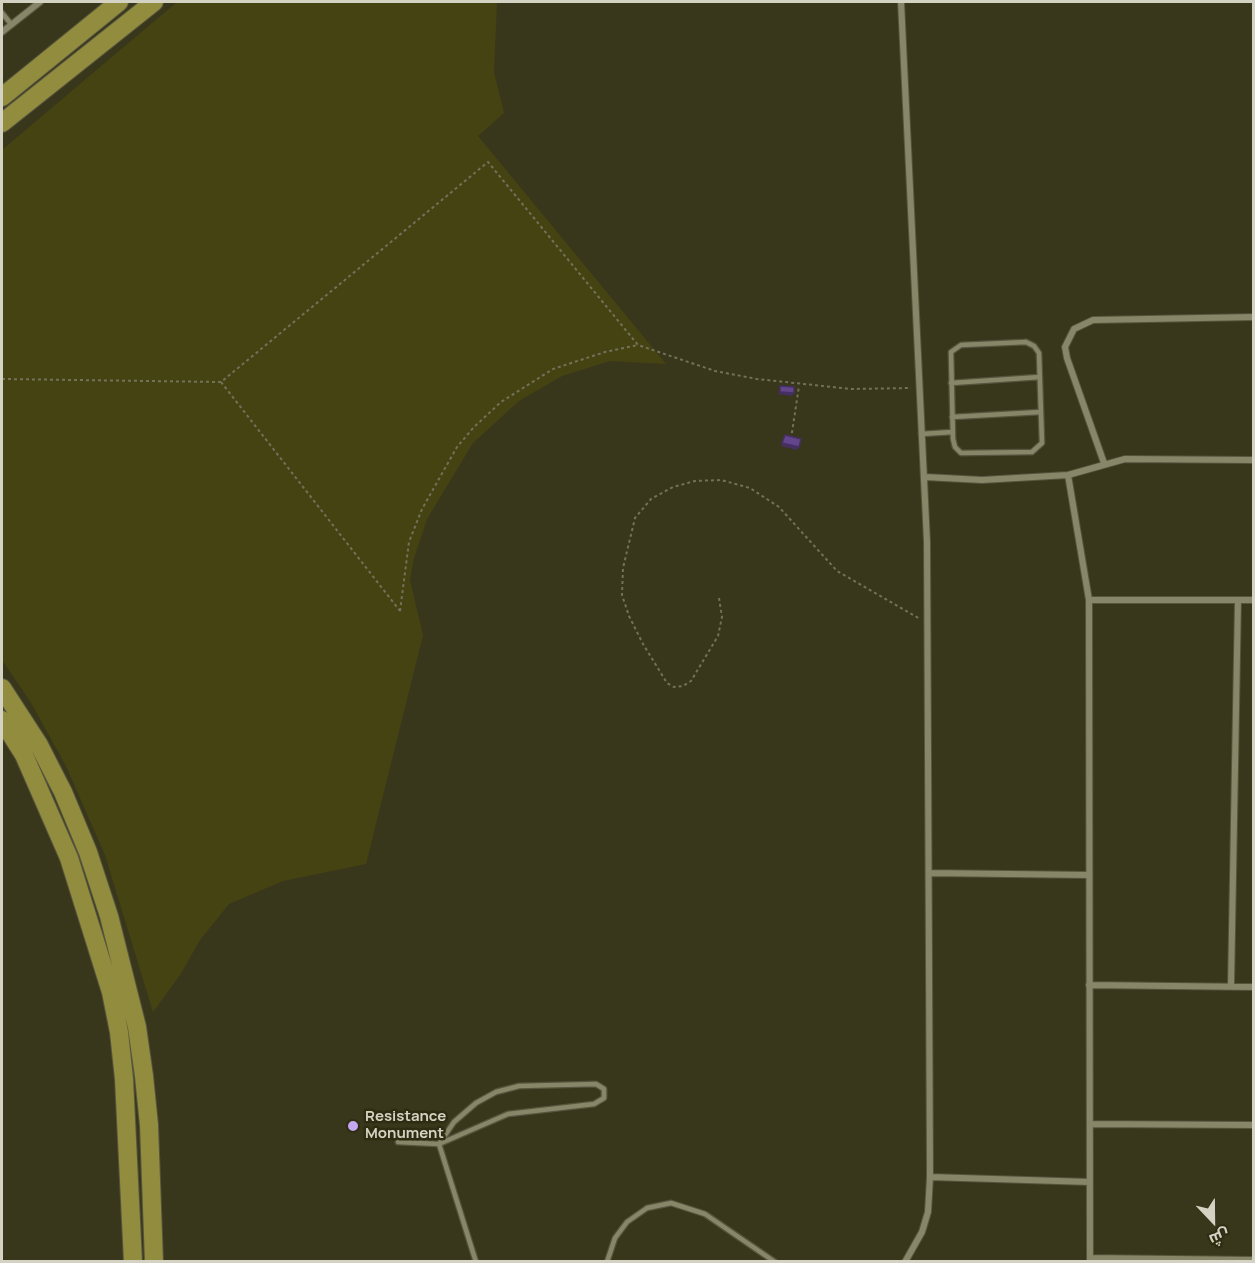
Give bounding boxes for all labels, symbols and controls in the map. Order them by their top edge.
place label: Resistance Monument [365,1108,446,1143]
marker: Resistance Monument [346,1119,360,1133]
north arrow [1183,1191,1243,1251]
text: ش [1206,1224,1233,1252]

